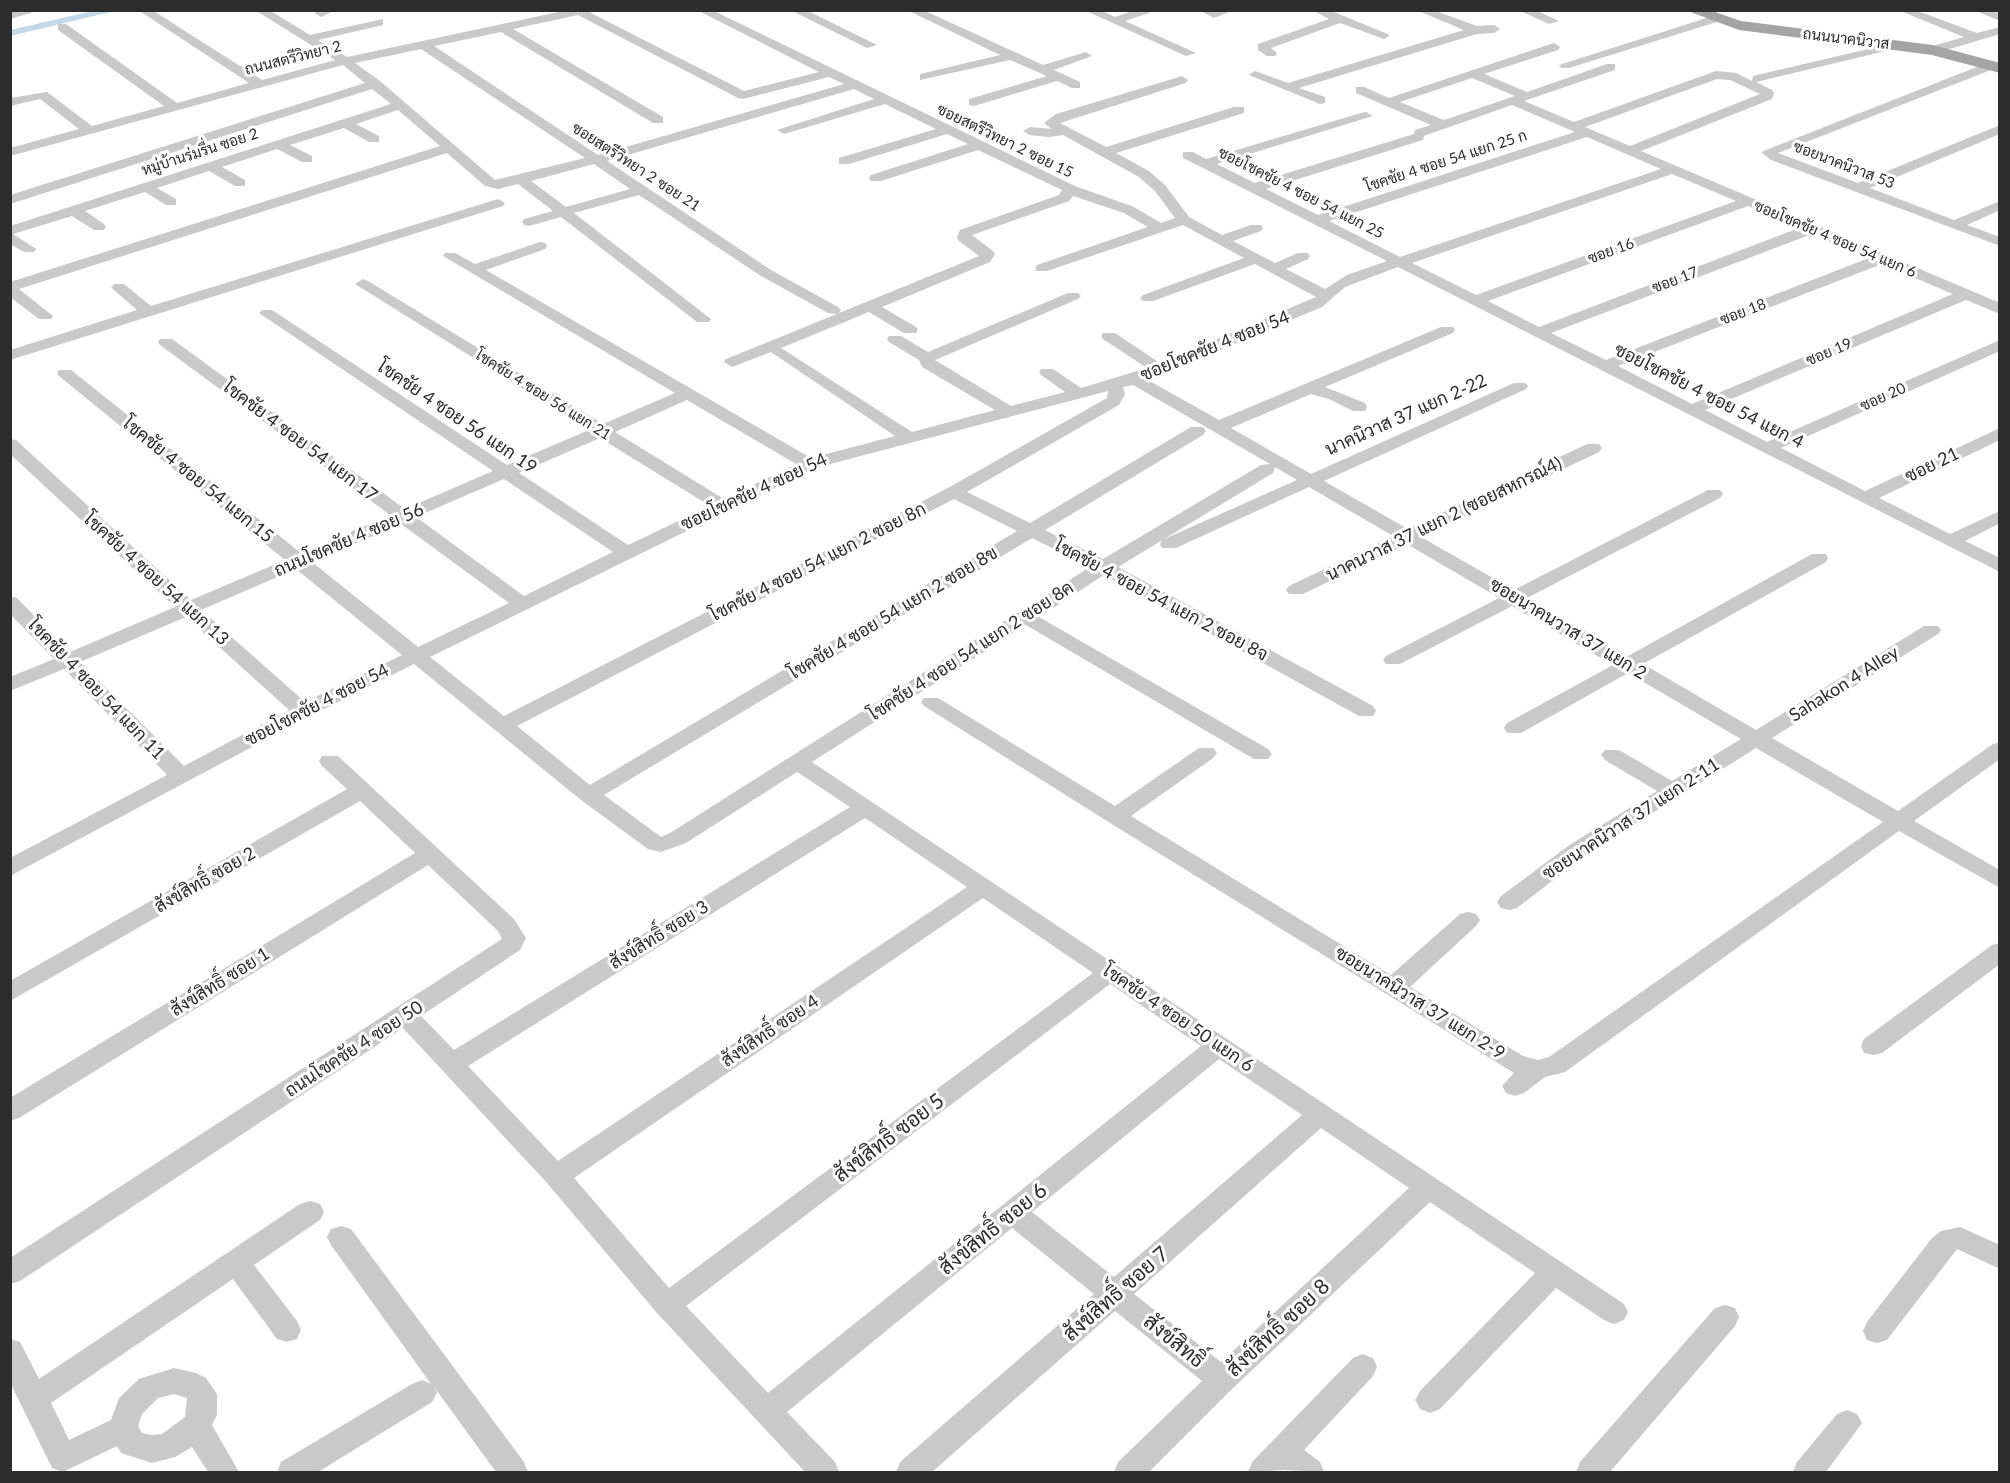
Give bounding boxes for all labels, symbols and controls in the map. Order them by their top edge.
street label: ถนนนาคนิวาส [1802,25,1890,53]
street label: ถนนสตรีวิทยา 2 [243,37,343,79]
street label: ซอยสตรีวิทยา 2 ซอย 15 [934,100,1076,182]
street label: ซอยสตรีวิทยา 2 ซอย 21 [568,119,704,215]
street label: หมู่บ้านร่มรื่น ซอย 2 [139,125,261,179]
street label: โชคชัย 4 ซอย 54 แยก 25 ก [1363,126,1529,196]
street label: ซอยนาคนิวาส 53 [1791,137,1897,193]
street label: ซอยโชคชัย 4 ซอย 54 แยก 25 [1215,143,1387,243]
street label: ซอยโชคชัย 4 ซอย 54 แยก 6 [1751,197,1919,281]
street label: ซอย 16 [1585,234,1637,268]
street label: ซอย 17 [1649,263,1701,297]
street label: ซอย 18 [1717,295,1769,329]
street label: ซอยโชคชัย 4 ซอย 54 [1137,306,1293,386]
street label: ซอย 19 [1803,334,1855,370]
street label: ซอยโชคชัย 4 ซอย 54 แยก 4 [1611,339,1807,453]
street label: โชคชัย 4 ซอย 56 แยก 21 [472,346,614,444]
street label: โชคชัย 4 ซอย 56 แยก 19 [373,355,541,479]
street label: นาคนิวาส 37 แยก 2-22 [1322,370,1490,460]
street label: โชคชัย 4 ซอย 54 แยก 17 [218,376,382,506]
street label: ซอย 20 [1857,379,1909,415]
street label: โชคชัย 4 ซอย 54 แยก 15 [118,412,278,548]
street label: ซอย 21 [1901,443,1963,487]
street label: ซอยโชคชัย 4 ซอย 54 [677,449,831,535]
street label: นาคนวาส 37 แยก 2 (ซอยสหกรณ์4) [1323,452,1565,586]
street label: โชคชัย 4 ซอย 54 แยก 2 ซอย 8ก [706,498,930,626]
street label: ถนนโชคชัย 4 ซอย 56 [271,499,427,581]
street label: โชคชัย 4 ซอย 54 แยก 13 [79,508,233,650]
street label: โชคชัย 4 ซอย 54 แยก 2 ซอย 8จ [1050,534,1272,666]
street label: โชคชัย 4 ซอย 54 แยก 2 ซอย 8ข [785,542,1001,684]
street label: ซอยนาคนวาส 37 แยก 2 [1486,574,1650,684]
street label: โชคชัย 4 ซอย 54 แยก 2 ซอย 8ค [864,577,1078,725]
street label: โชคชัย 4 ซอย 54 แยก 11 [23,614,169,764]
street label: Sahakon 4 Alley [1785,642,1903,726]
street label: ซอยโชคชัย 4 ซอย 54 [241,659,393,751]
street label: ซอยนาคนิวาส 37 แยก 2-11 [1538,754,1724,884]
street label: สังข์สิทธิ์ ซอย 2 [151,842,259,918]
street label: สังข์สิทธิ์ ซอย 3 [605,896,713,974]
street label: ซอยนาคนิวาส 37 แยก 2-9 [1331,942,1509,1064]
street label: สังข์สิทธิ์ ซอย 1 [166,943,274,1021]
street label: โชคชัย 4 ซอย 50 แยก 6 [1098,959,1258,1077]
street label: สังข์สิทธิ์ ซอย 4 [717,990,823,1072]
street label: ถนนโชคชัย 4 ซอย 50 [281,996,427,1102]
street label: สังข์สิทธิ์ ซอย 5 [829,1088,949,1188]
street label: สังข์สิทธิ์ ซอย 6 [934,1178,1052,1280]
street label: สังข์สิทธิ์ ซอย 7 [1058,1241,1174,1347]
street label: สังข์สิทธิ์ ซอย 8 [1221,1274,1335,1382]
street label: สังข์สิทธิ์ [1138,1309,1210,1373]

